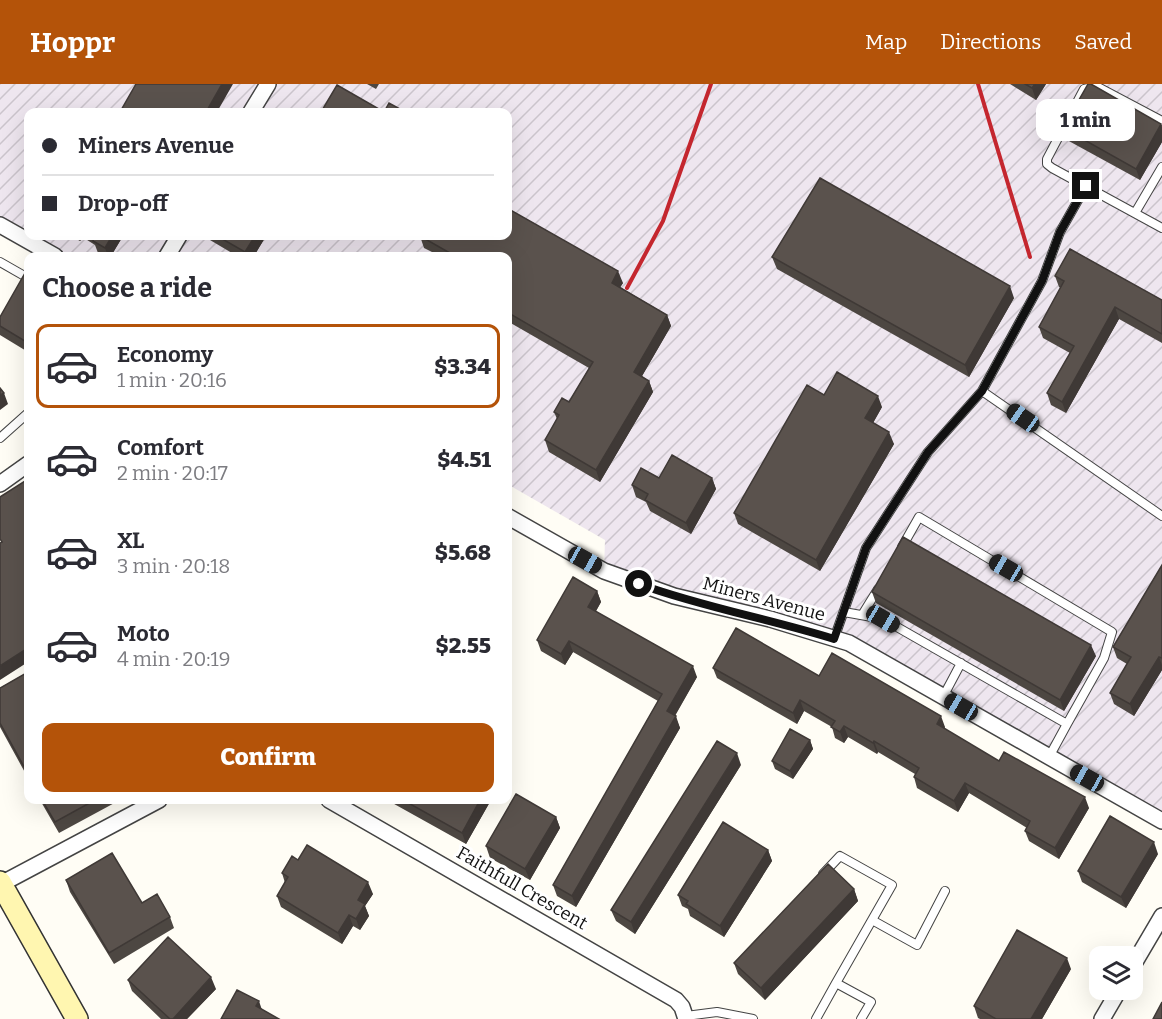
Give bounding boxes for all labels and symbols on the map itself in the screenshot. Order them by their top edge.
callout: 1 min [1036,99,1136,141]
route end [1072,172,1099,199]
car [1003,400,1043,436]
car [565,543,605,577]
car [986,551,1026,585]
route start [625,570,652,597]
street label: Miners Avenue [700,572,828,626]
car [863,602,903,636]
car [941,690,981,724]
car [1067,761,1107,795]
street label: Faithfull Crescent [453,842,592,935]

